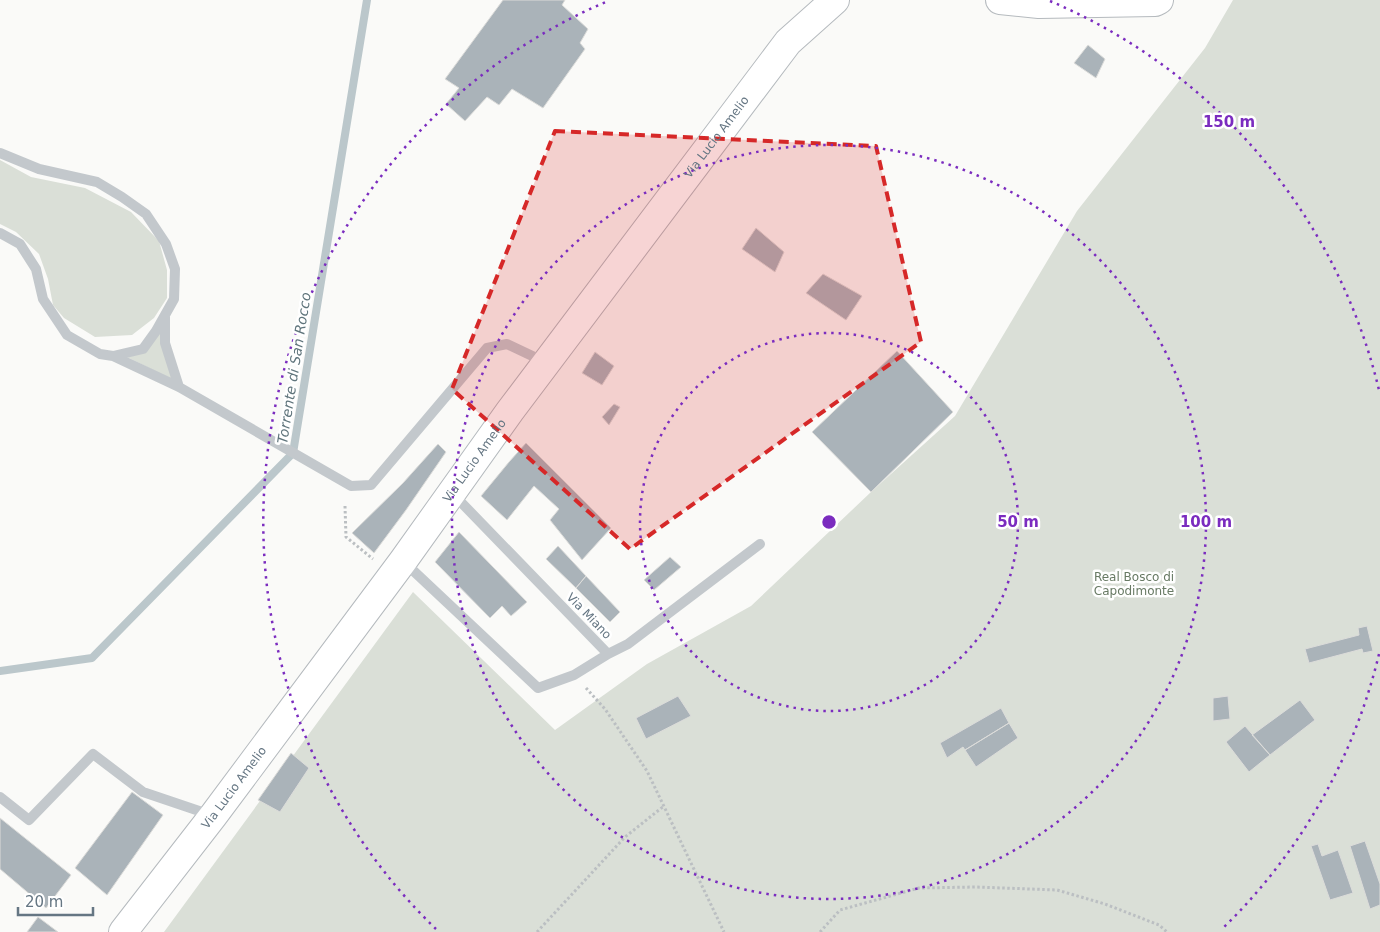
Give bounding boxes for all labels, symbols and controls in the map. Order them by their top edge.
street label: Via Lucio Amelio [681,93,752,181]
text: 150 m [1203,113,1255,131]
water label: Torrente di San Rocco [274,291,314,445]
street label: Via Lucio Amelio [440,416,509,505]
centre of rings [820,513,838,531]
text: 50 m [997,513,1039,531]
text: 100 m [1180,513,1232,531]
park label: Real Bosco di Capodimonte [1094,570,1174,598]
street label: Via Miano [564,590,614,642]
street label: Via Lucio Amelio [199,744,269,832]
scale bar [18,884,92,916]
text: 20 m [25,893,63,911]

